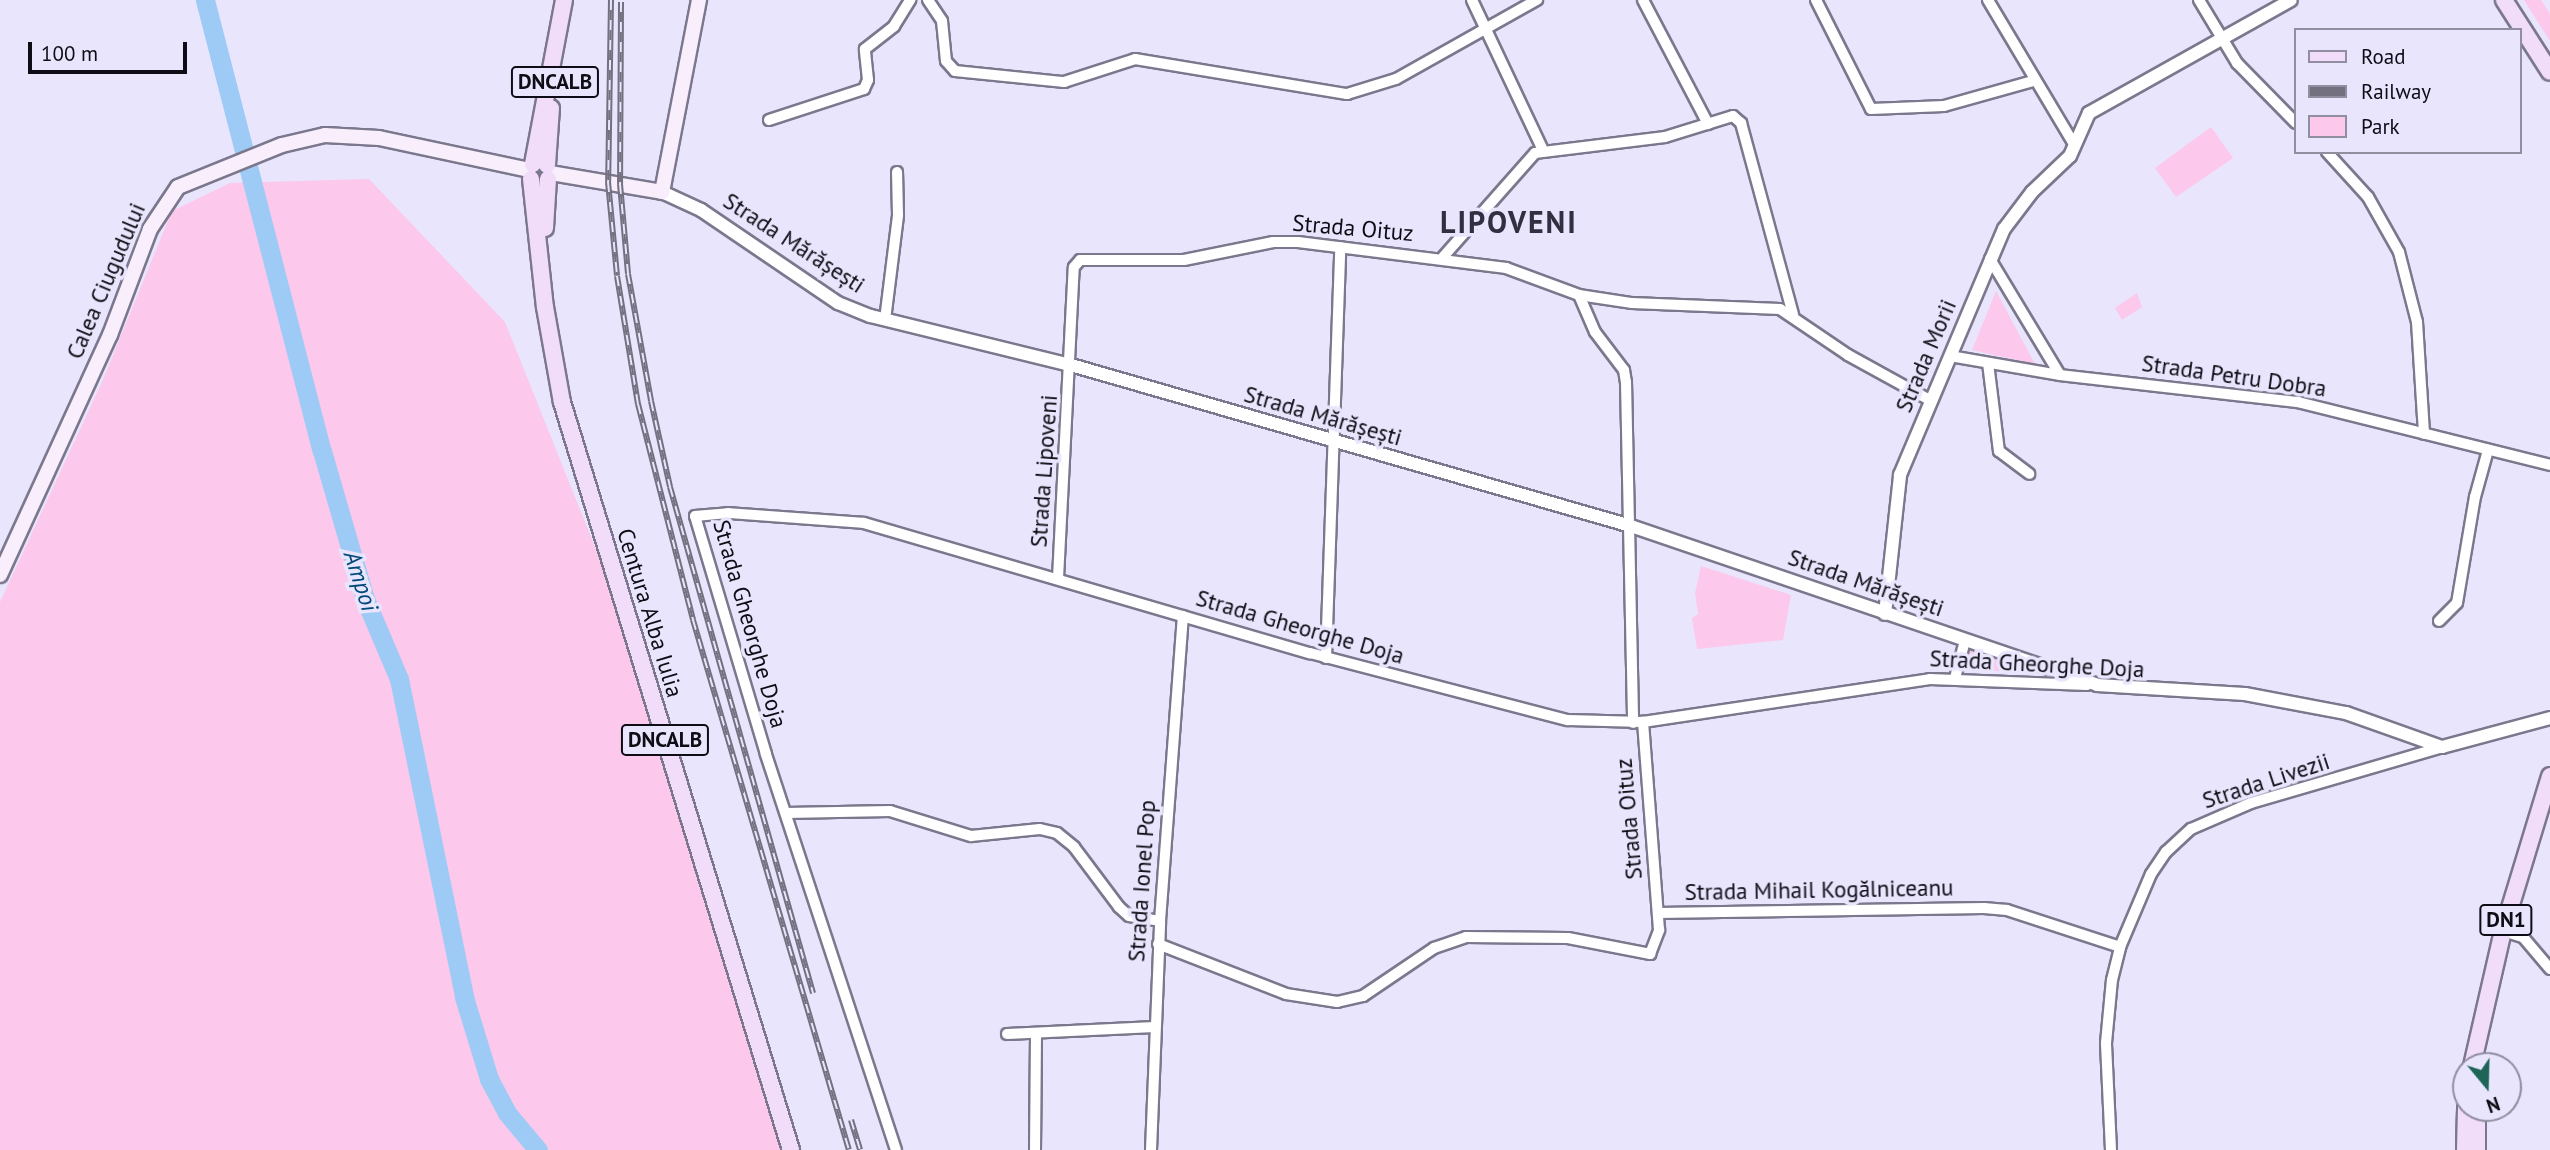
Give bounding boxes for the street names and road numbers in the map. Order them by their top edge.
road number: DNCALB [510,64,600,100]
street label: Strada Mărășești [718,187,870,299]
street label: Calea Ciugudului [61,199,151,363]
street label: Strada Oituz [1291,209,1415,247]
street label: Strada Morii [1890,295,1962,417]
street label: Strada Petru Dobra [2140,349,2328,403]
street label: Strada Mărășești [1241,380,1405,452]
street label: Strada Lipoveni [1025,394,1063,548]
street label: Strada Gheorghe Doja [707,517,793,731]
street label: Centura Alba Iulia [611,525,689,701]
street label: Strada Mărășești [1784,543,1948,623]
street label: Strada Gheorghe Doja [1193,584,1407,670]
street label: Strada Gheorghe Doja [1929,645,2145,683]
road number: DNCALB [620,722,710,758]
street label: Strada Livezii [2199,747,2333,815]
street label: Strada Oituz [1610,757,1648,881]
street label: Strada Ionel Pop [1123,799,1161,963]
street label: Strada Mihail Kogălniceanu [1684,874,1954,906]
road number: DN1 [2478,902,2534,937]

